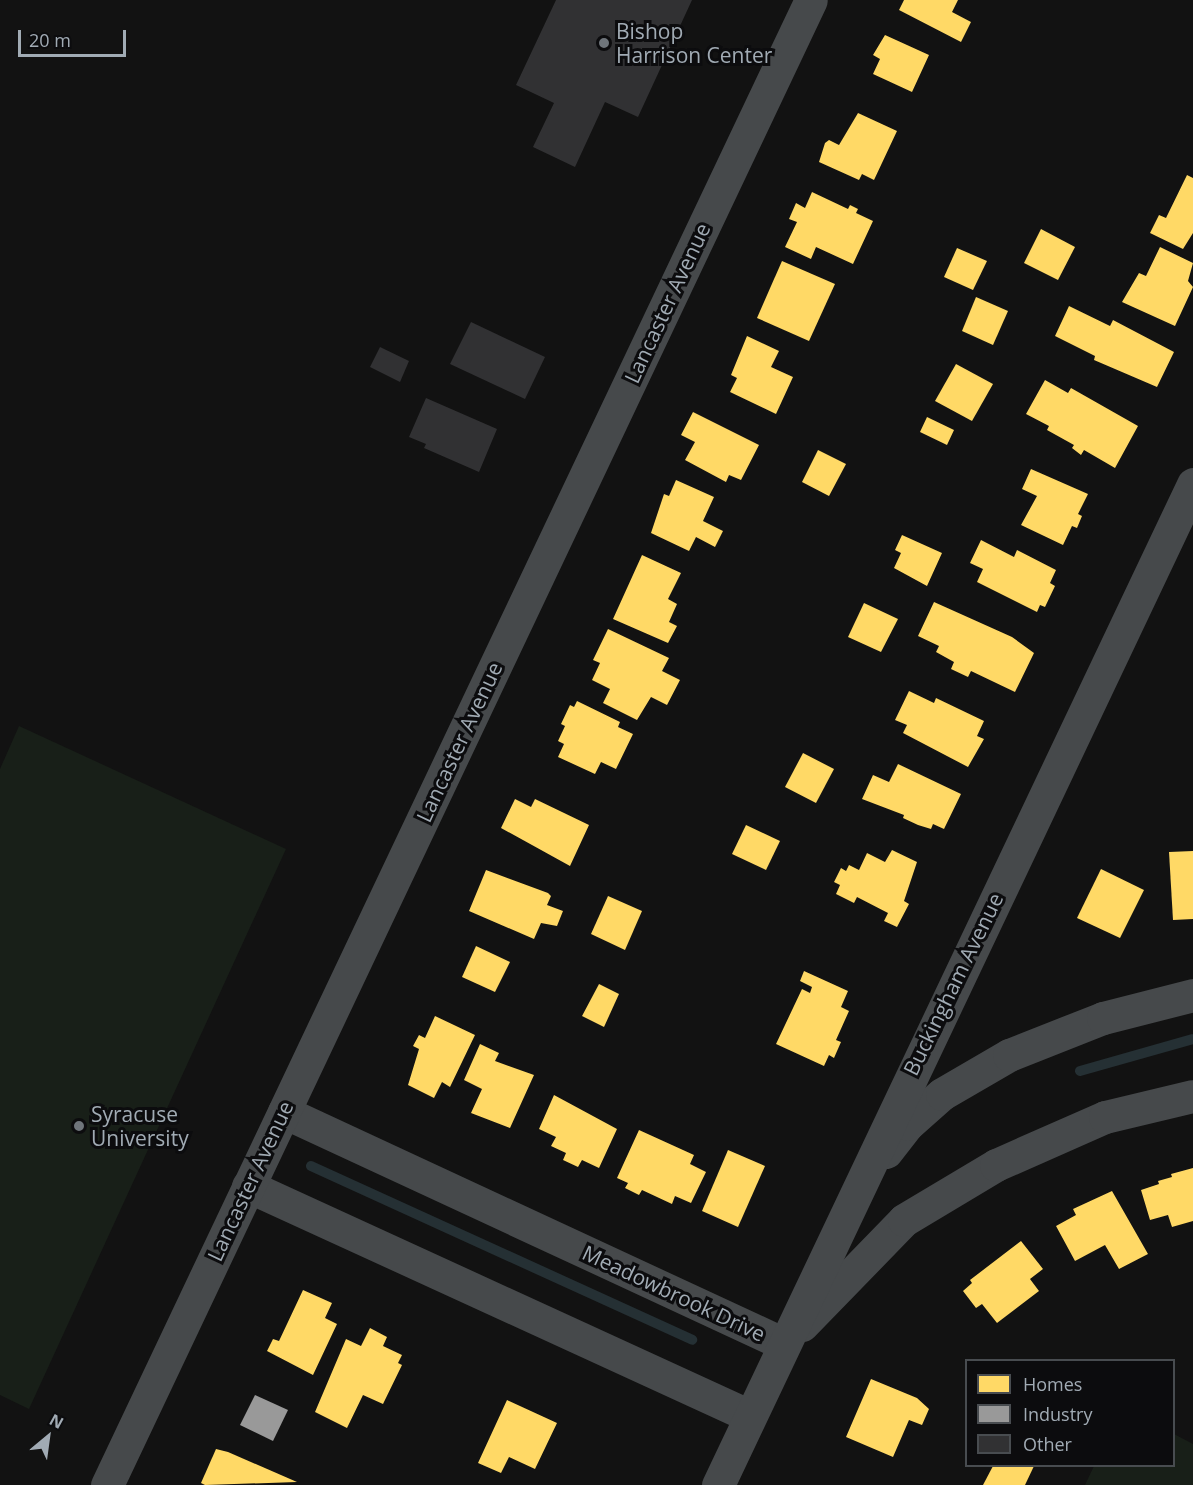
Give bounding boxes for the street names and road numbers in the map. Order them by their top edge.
street label: Lancaster Avenue [619,219,715,387]
street label: Lancaster Avenue [411,658,507,826]
street label: Buckingham Avenue [898,889,1008,1079]
street label: Lancaster Avenue [202,1097,298,1265]
street label: Meadowbrook Drive [579,1240,769,1346]

